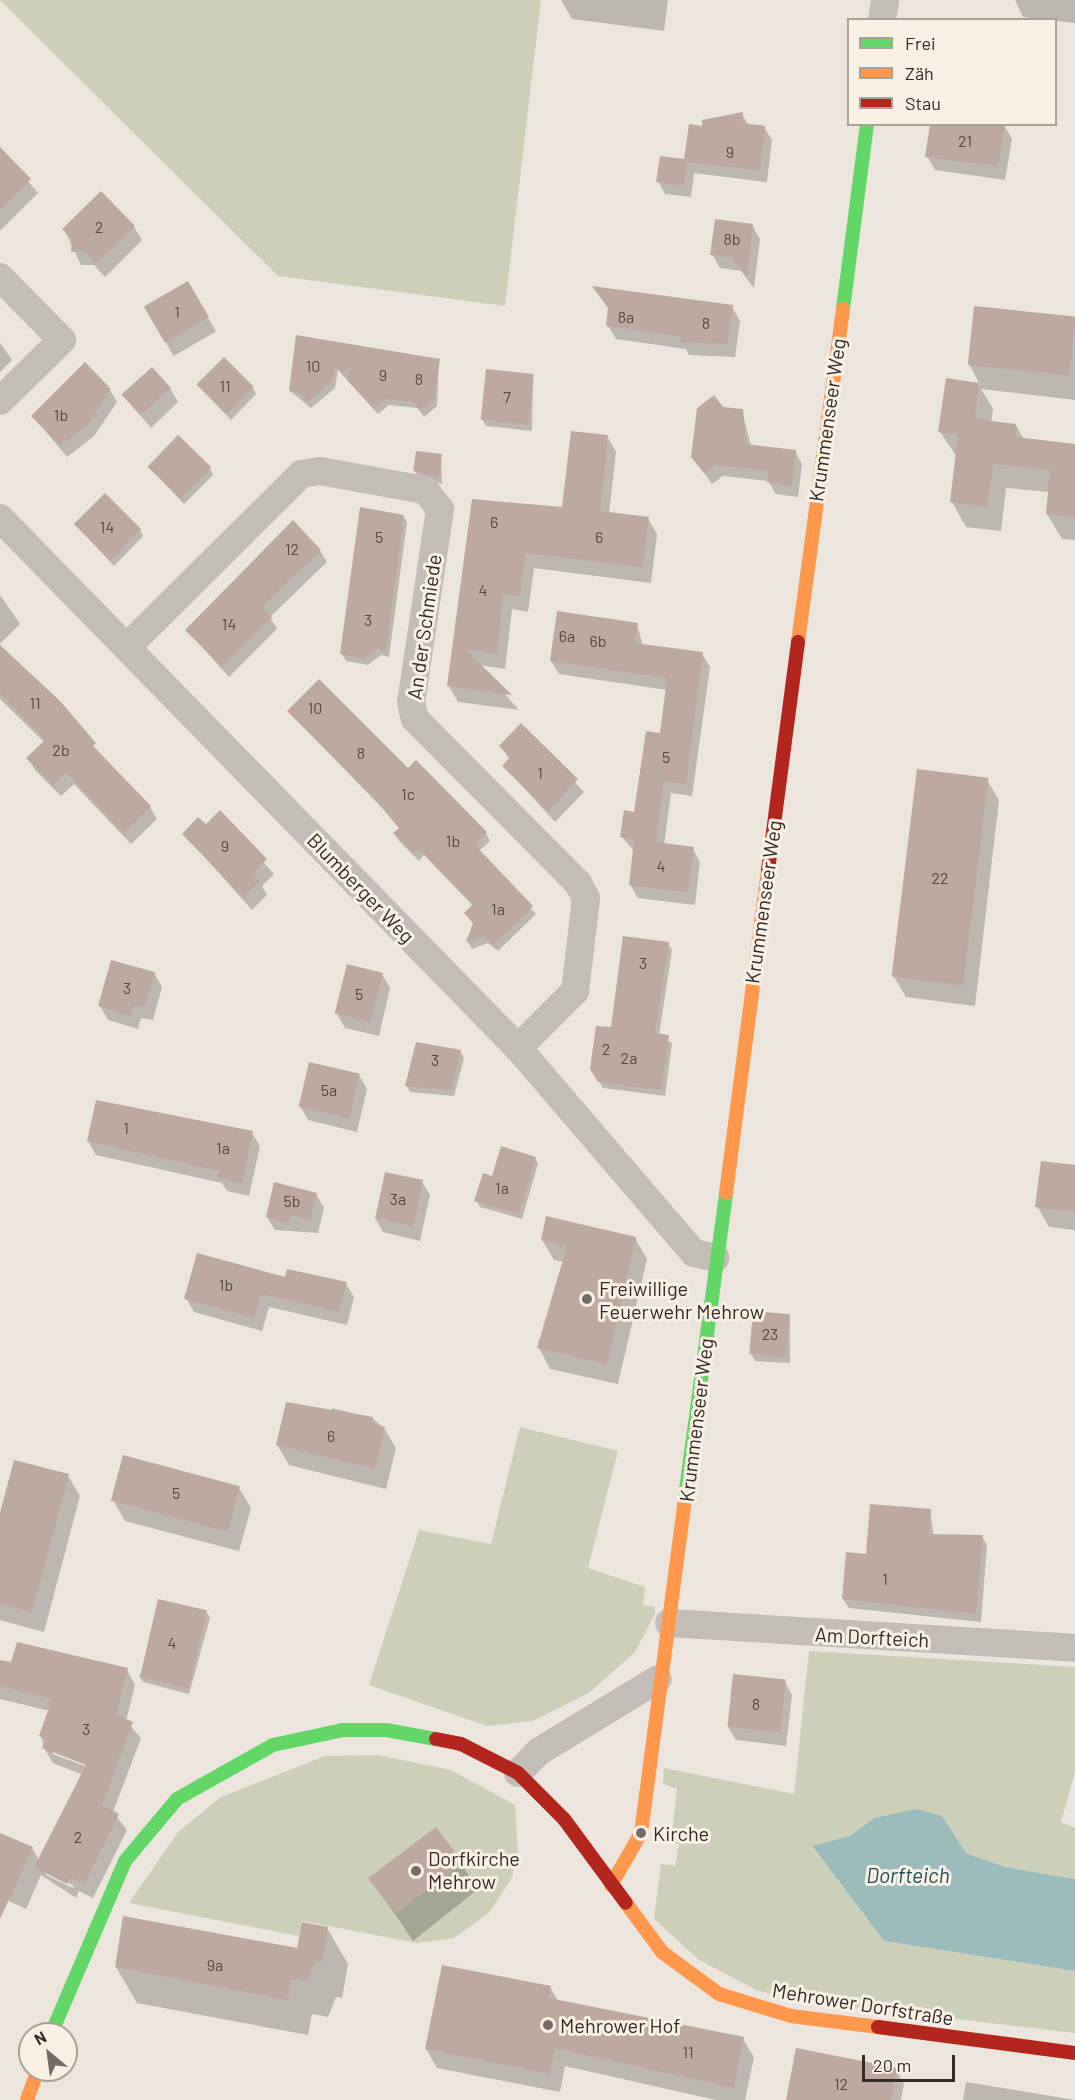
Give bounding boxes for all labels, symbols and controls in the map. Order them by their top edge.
legend [847,18,1057,126]
text: Frei [905,32,936,54]
text: Zäh [905,62,934,84]
text: Stau [905,92,941,114]
house number: 21 [958,131,972,151]
house number: 9 [726,142,734,162]
house number: 2 [95,217,103,237]
house number: 8b [723,229,741,249]
house number: 1 [174,302,180,322]
house number: 8a [618,307,634,327]
house number: 8 [702,313,710,333]
street label: Krummenseer Weg [804,337,850,503]
house number: 10 [306,356,320,376]
house number: 9 [379,365,387,385]
house number: 8 [415,369,423,389]
house number: 11 [219,376,231,396]
house number: 7 [503,387,511,407]
house number: 1b [54,405,68,425]
house number: 6 [490,512,498,532]
house number: 14 [100,517,114,537]
house number: 5 [375,527,383,547]
house number: 6 [595,527,603,547]
house number: 12 [285,539,299,559]
street label: An der Schmiede [402,553,446,701]
house number: 4 [479,580,487,600]
house number: 3 [364,610,372,630]
house number: 14 [222,614,236,634]
house number: 6a [559,626,575,646]
house number: 6b [590,631,606,651]
house number: 11 [29,693,41,713]
house number: 10 [308,698,322,718]
house number: 2b [52,740,70,760]
house number: 8 [357,743,365,763]
house number: 5 [662,747,670,767]
house number: 1 [537,763,543,783]
house number: 1c [401,784,415,804]
street label: Krummenseer Weg [740,819,786,985]
street label: Blumberger Weg [303,828,419,948]
house number: 1b [446,831,460,851]
house number: 9 [221,836,229,856]
house number: 4 [657,856,665,876]
house number: 22 [931,868,949,888]
house number: 1a [491,899,505,919]
house number: 3 [639,953,647,973]
house number: 3 [123,978,131,998]
house number: 5 [355,984,363,1004]
house number: 2 [602,1039,610,1059]
house number: 2a [621,1048,637,1068]
house number: 3 [431,1050,439,1070]
house number: 5a [321,1080,337,1100]
house number: 1 [123,1118,129,1138]
house number: 1a [216,1138,230,1158]
house number: 1a [495,1178,509,1198]
house number: 3a [390,1189,406,1209]
house number: 5b [284,1191,300,1211]
house number: 1b [219,1275,233,1295]
place label: Freiwillige Feuerwehr Mehrow [599,1276,764,1323]
marker: Freiwillige Feuerwehr Mehrow [580,1292,594,1306]
house number: 23 [762,1324,778,1344]
street label: Krummenseer Weg [674,1337,718,1503]
house number: 6 [327,1426,335,1446]
house number: 5 [172,1483,180,1503]
house number: 1 [882,1569,888,1589]
street label: Am Dorfteich [814,1622,930,1652]
house number: 4 [168,1633,176,1653]
house number: 8 [752,1694,760,1714]
house number: 3 [82,1719,90,1739]
place label: Kirche [653,1821,709,1845]
marker: Kirche [634,1826,648,1840]
house number: 2 [74,1827,82,1847]
place label: Dorfkirche Mehrow [428,1847,520,1894]
water label: Dorfteich [866,1862,950,1888]
marker: Dorfkirche Mehrow [409,1864,423,1878]
house number: 9a [207,1955,223,1975]
street label: Mehrower Dorfstraße [771,1978,955,2030]
place label: Mehrower Hof [560,2013,680,2037]
marker: Mehrower Hof [541,2018,555,2032]
north arrow [18,2022,78,2082]
text: N [31,2027,49,2048]
house number: 11 [682,2042,694,2062]
scale bar [865,2043,958,2081]
text: 20 m [873,2054,911,2076]
house number: 12 [834,2074,848,2094]

